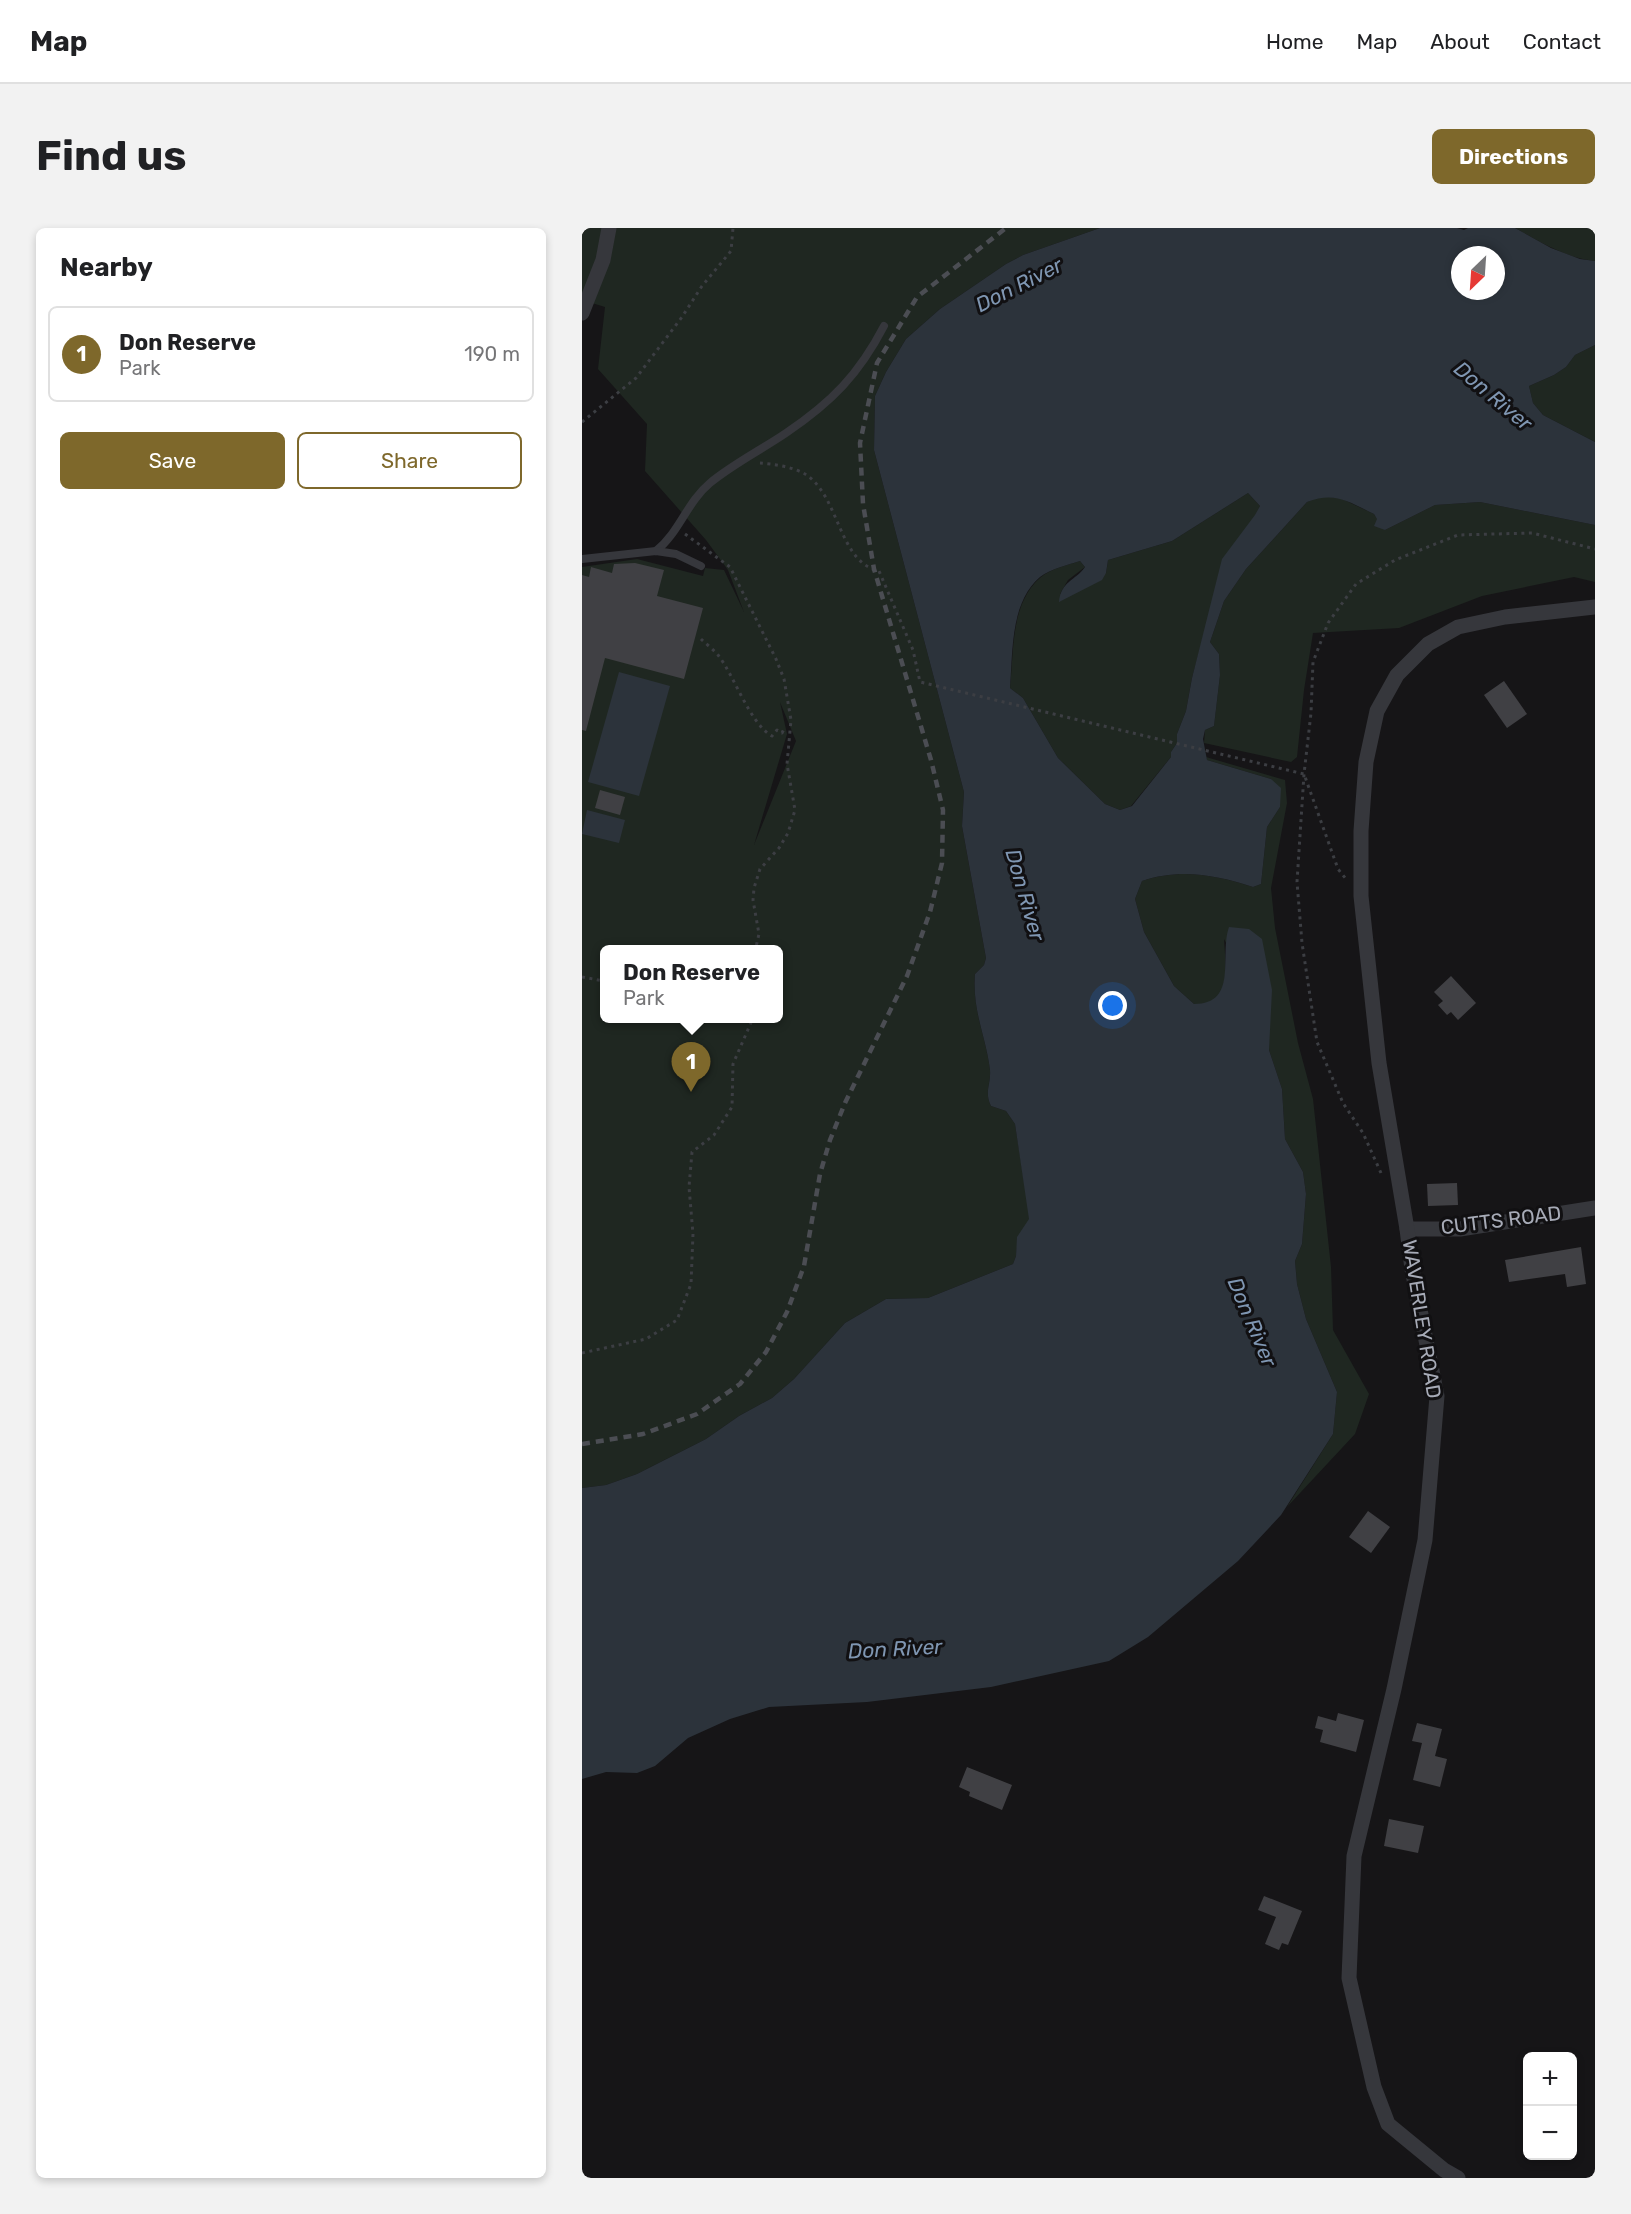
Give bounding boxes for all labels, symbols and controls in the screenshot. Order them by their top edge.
text: Map [30,25,87,58]
text: Home [1266,29,1323,54]
text: Map [1356,29,1397,54]
text: About [1430,29,1490,54]
text: Contact [1523,29,1601,54]
button: Directions [1432,129,1595,184]
text: Find us [36,131,187,181]
north arrow [1451,246,1505,300]
text: Nearby [60,252,153,283]
water label: Don River [971,252,1067,317]
text: Don Reserve [119,329,256,356]
text: 1 [77,342,86,366]
text: 190 m [464,342,520,366]
text: Park [119,356,161,380]
water label: Don River [1449,356,1538,436]
button: Save [60,432,285,489]
button: Share [297,432,522,489]
water label: Don River [1000,846,1051,945]
popup [600,945,783,1023]
text: Don Reserve [623,959,760,986]
text: Park [623,986,665,1010]
your location [1098,991,1127,1020]
pin: 1 [672,1042,710,1092]
street label: CUTTS ROAD [1439,1201,1563,1239]
street label: WAVERLEY ROAD [1398,1238,1446,1400]
water label: Don River [1223,1274,1283,1371]
water label: Don River [847,1633,944,1663]
map controls [1523,2052,1577,2160]
button: + [1523,2052,1577,2106]
button: − [1523,2106,1577,2160]

